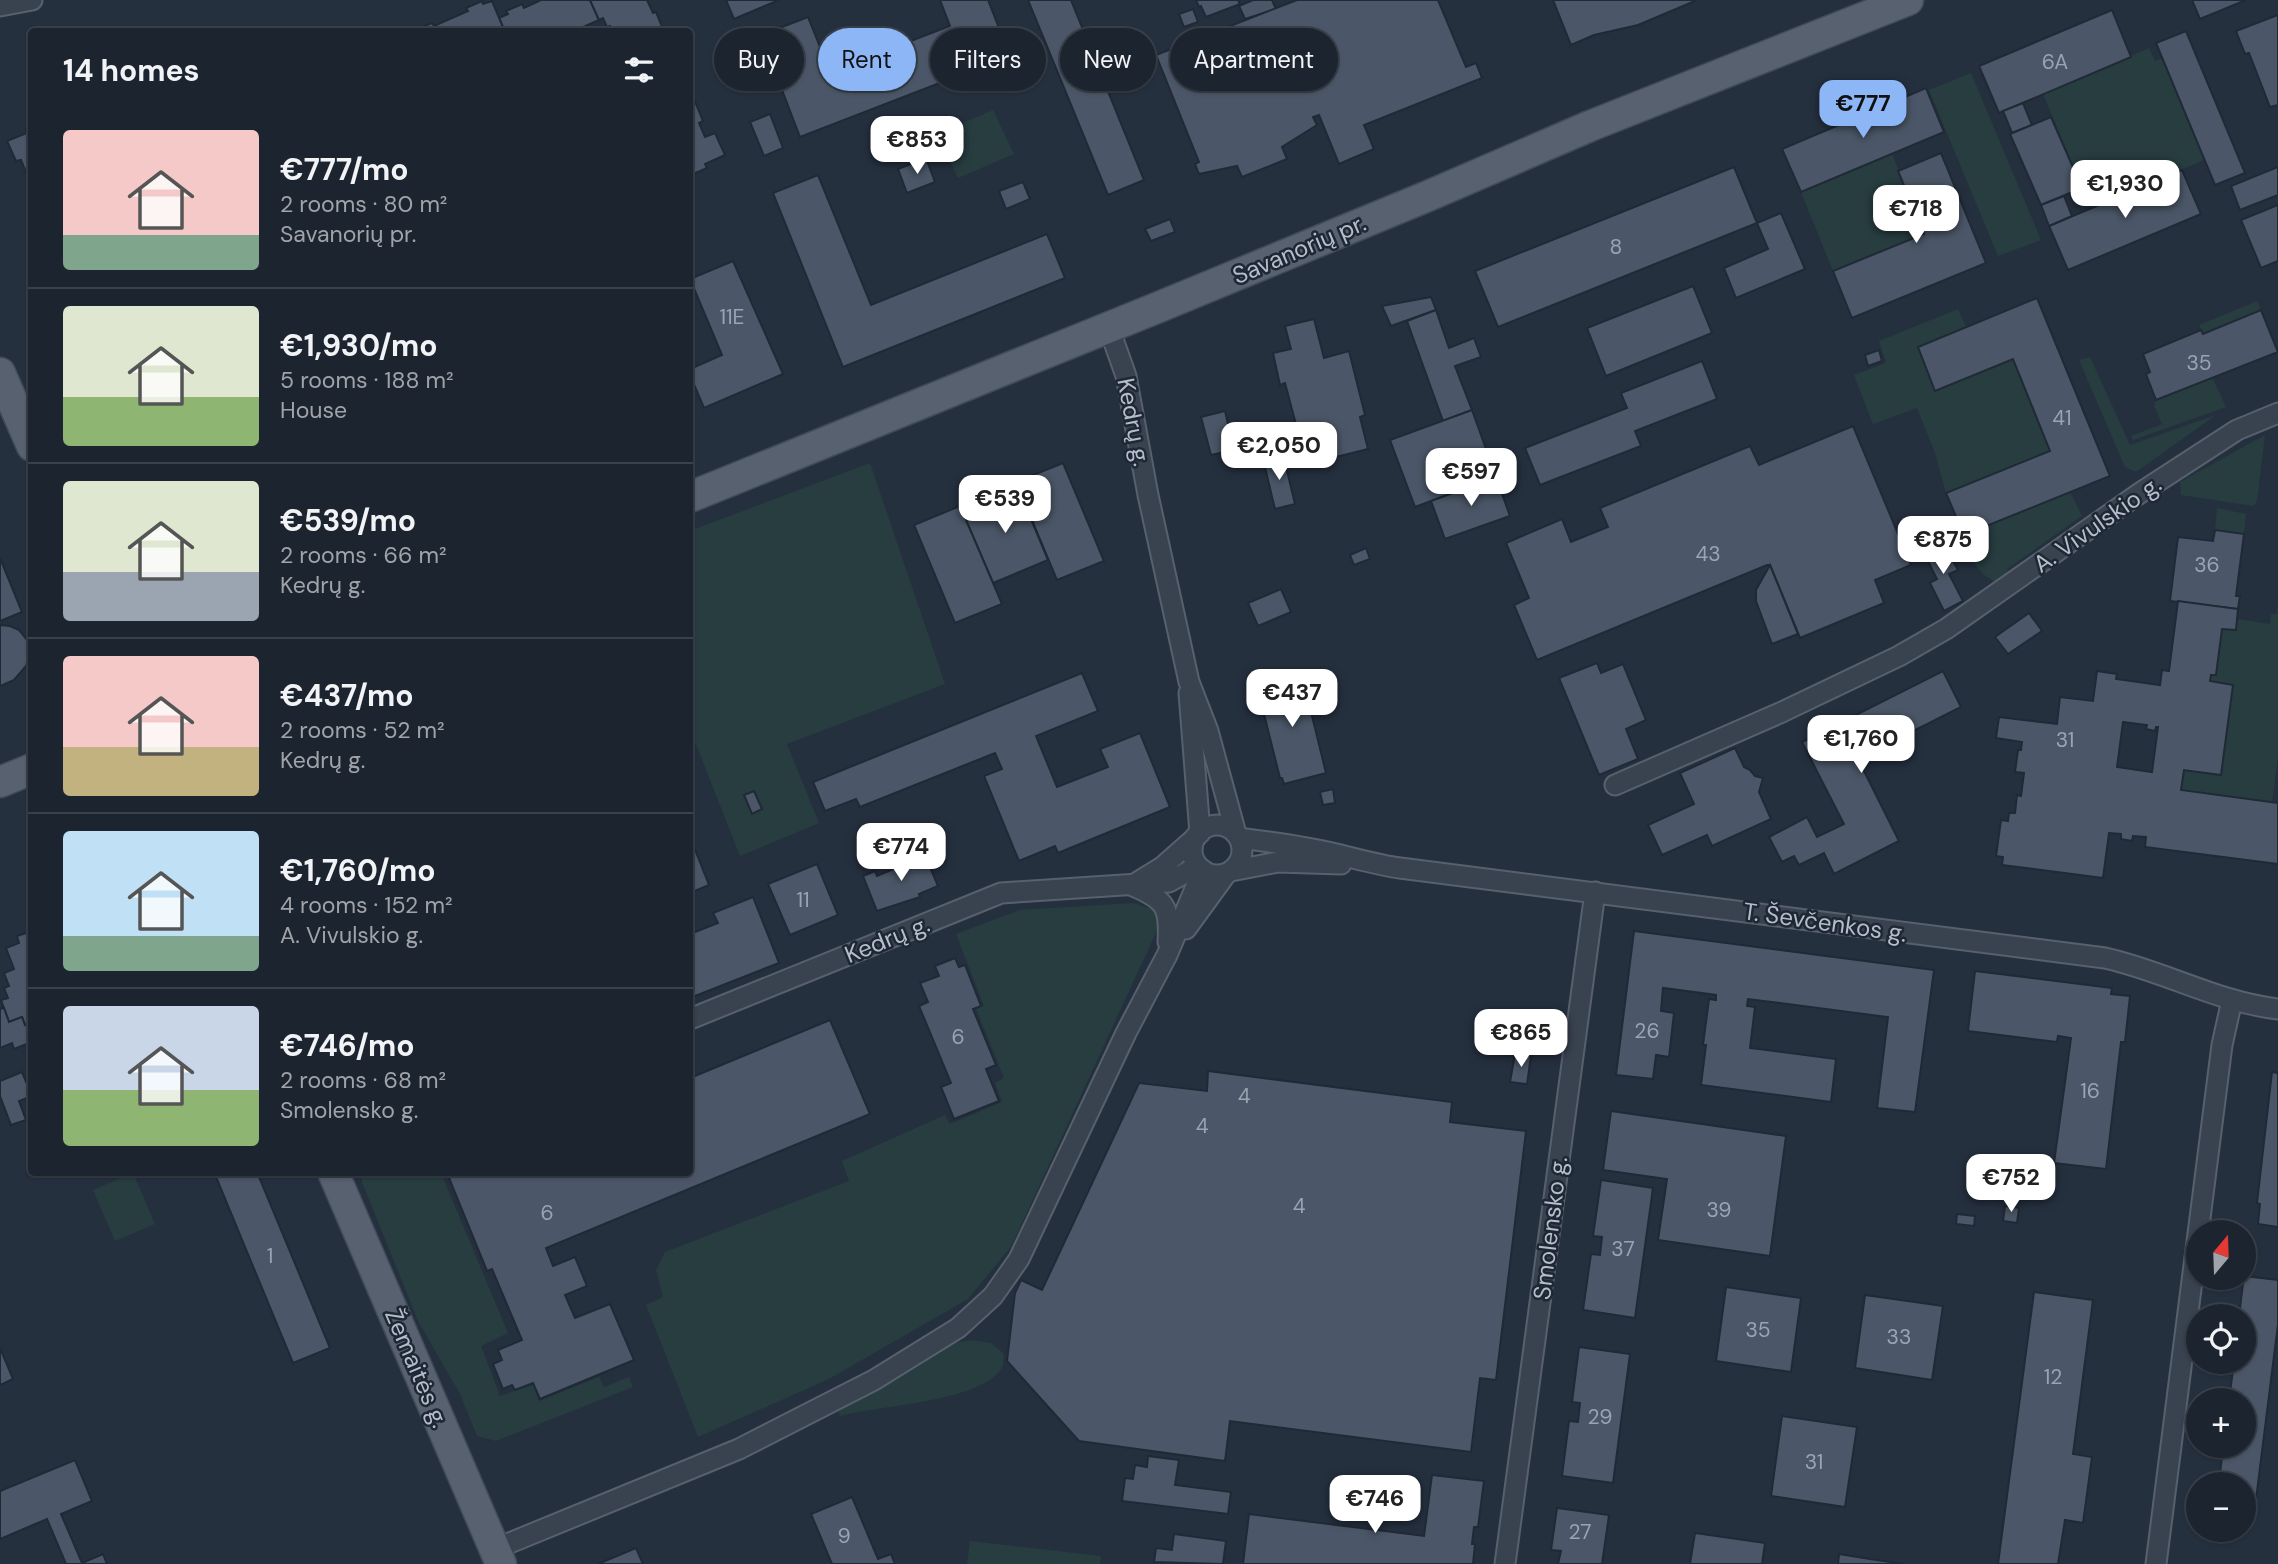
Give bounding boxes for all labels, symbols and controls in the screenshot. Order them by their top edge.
chip: Buy [714,28,804,91]
chip: Rent [818,28,916,91]
chip: Filters [930,28,1046,91]
chip: New [1060,28,1156,91]
chip: Apartment [1170,28,1338,91]
house number: 6A [2042,48,2068,76]
text: 14 homes [63,51,200,90]
icon: filters [620,51,658,89]
pin: €777 [1822,80,1904,140]
text: €777 [1835,88,1891,118]
pin: €853 [876,116,958,176]
text: €853 [887,124,947,154]
text: €777/mo [280,150,408,189]
icon: home [119,158,203,242]
pin: €1,930 [2068,160,2182,220]
text: €1,930 [2087,168,2163,198]
pin: €718 [1875,186,1957,245]
text: 2 rooms · 80 m² [280,189,447,219]
text: €718 [1889,193,1943,223]
street label: Savanorių pr. [1228,207,1370,291]
text: Savanorių pr. [280,219,416,249]
house number: 8 [1610,233,1622,261]
house number: 11E [720,303,744,331]
text: €1,930/mo [280,326,438,365]
icon: home [119,334,203,418]
house number: 35 [2186,349,2212,377]
text: 5 rooms · 188 m² [280,365,454,395]
street label: Kedrų g. [1110,375,1158,469]
text: House [280,395,347,425]
house number: 41 [2052,404,2072,432]
pin: €2,050 [1222,422,1336,482]
text: €2,050 [1237,430,1321,460]
pin: €597 [1430,448,1512,508]
text: €597 [1442,456,1500,486]
street label: A. Vivulskio g. [2027,468,2167,580]
pin: €539 [964,476,1046,535]
text: €539 [975,483,1035,513]
text: €539/mo [280,501,416,540]
icon: home [119,509,203,593]
pin: €875 [1902,516,1984,576]
text: €875 [1914,524,1972,554]
text: 2 rooms · 66 m² [280,540,447,570]
house number: 43 [1695,540,1721,568]
house number: 36 [2194,551,2220,579]
text: Kedrų g. [280,570,365,600]
pin: €437 [1251,670,1333,729]
text: €437/mo [280,676,414,715]
text: €437 [1262,677,1322,707]
icon: home [119,684,203,768]
text: 2 rooms · 52 m² [280,715,445,745]
pin: €1,760 [1804,716,1918,775]
text: €1,760 [1823,723,1899,753]
house number: 31 [2056,726,2074,754]
text: Kedrų g. [280,745,365,775]
pin: €774 [860,824,942,883]
text: €774 [873,831,929,861]
text: €1,760/mo [280,851,436,890]
icon: home [119,859,203,943]
house number: 11 [796,886,810,914]
text: 4 rooms · 152 m² [280,890,453,920]
street label: T. Ševčenkos g. [1741,895,1909,949]
street label: Kedrų g. [840,908,934,970]
text: A. Vivulskio g. [280,920,423,950]
pin: €865 [1480,1010,1562,1069]
text: €865 [1490,1017,1552,1047]
house number: 26 [1634,1017,1660,1045]
house number: 6 [951,1023,965,1051]
text: €746/mo [280,1026,414,1065]
icon: home [119,1034,203,1118]
text: 2 rooms · 68 m² [280,1065,446,1095]
house number: 16 [2080,1077,2100,1105]
house number: 4 [1238,1082,1251,1110]
text: Smolensko g. [280,1095,418,1125]
house number: 4 [1196,1112,1209,1140]
street label: Smolensko g. [1526,1154,1574,1302]
pin: €752 [1970,1154,2052,1214]
text: €752 [1982,1162,2040,1192]
house number: 4 [1293,1192,1306,1220]
house number: 39 [1707,1196,1732,1224]
house number: 6 [540,1199,554,1227]
north arrow [2186,1220,2256,1290]
map controls [2186,1220,2256,1542]
house number: 37 [1611,1235,1635,1263]
house number: 1 [267,1242,273,1270]
street label: Žemaitės g. [378,1304,456,1432]
button: locate [2186,1304,2256,1374]
house number: 35 [1745,1316,1771,1344]
house number: 33 [1887,1323,1911,1351]
house number: 12 [2044,1363,2062,1391]
button: + [2186,1388,2256,1458]
house number: 29 [1587,1403,1613,1431]
house number: 31 [1805,1448,1823,1476]
button: − [2186,1472,2256,1542]
pin: €746 [1334,1476,1416,1535]
text: €746 [1346,1483,1404,1513]
house number: 27 [1569,1518,1591,1546]
house number: 9 [837,1522,851,1550]

